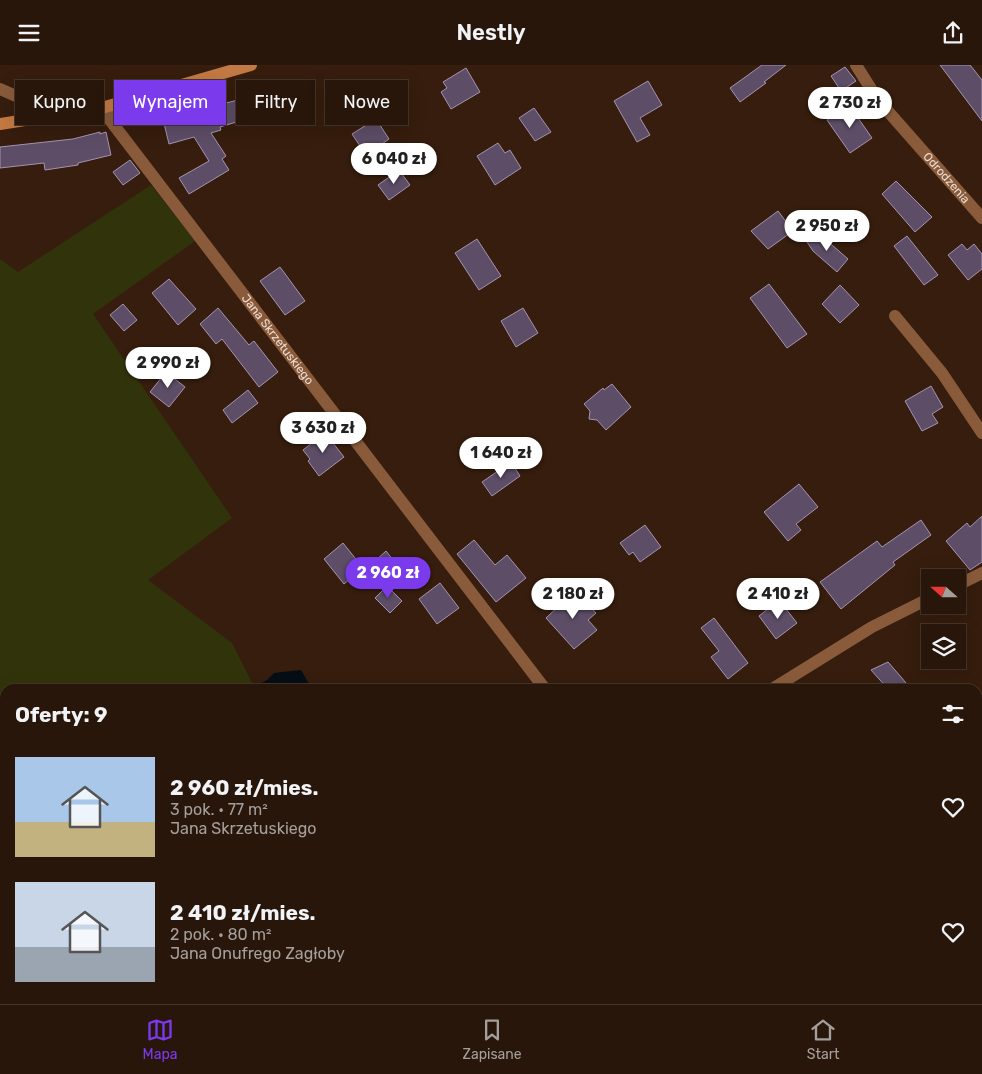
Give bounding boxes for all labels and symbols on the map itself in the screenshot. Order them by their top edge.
pin: 2 730 zł [798,87,902,129]
pin: 6 040 zł [342,143,446,185]
street label: Odrodzenia [920,149,973,206]
pin: 2 950 zł [775,209,879,252]
street label: Jana Skrzetuskiego [239,291,317,387]
pin: 2 990 zł [116,347,220,389]
pin: 3 630 zł [271,411,375,454]
pin: 1 640 zł [449,437,553,479]
pin: 2 960 zł [336,557,440,599]
north arrow [921,569,966,614]
pin: 2 180 zł [521,577,625,620]
pin: 2 410 zł [726,577,830,620]

